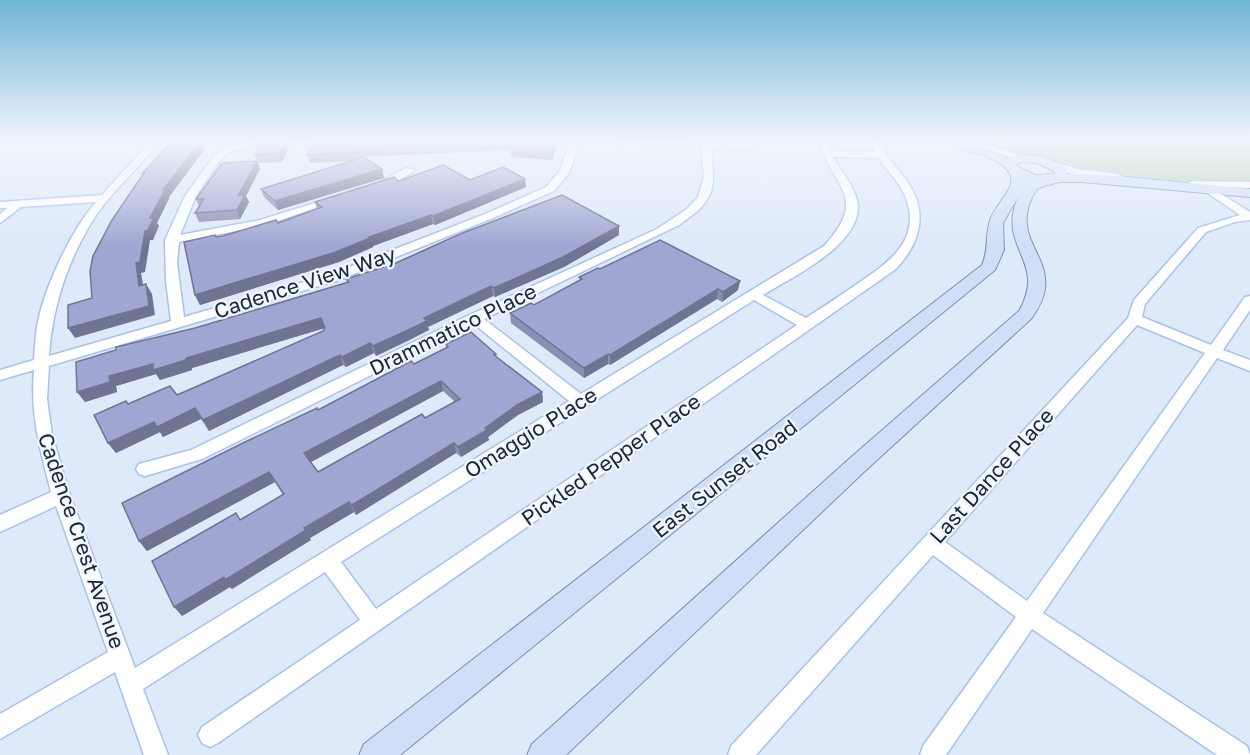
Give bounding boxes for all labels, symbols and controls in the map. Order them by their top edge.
street label: Cadence View Way [211,240,399,324]
street label: Drammatico Place [365,277,540,381]
street label: Omaggio Place [459,381,601,483]
street label: Pickled Pepper Place [516,388,705,531]
street label: Last Dance Place [924,402,1059,548]
street label: East Sunset Road [647,414,802,543]
street label: Cadence Crest Avenue [33,429,131,652]

